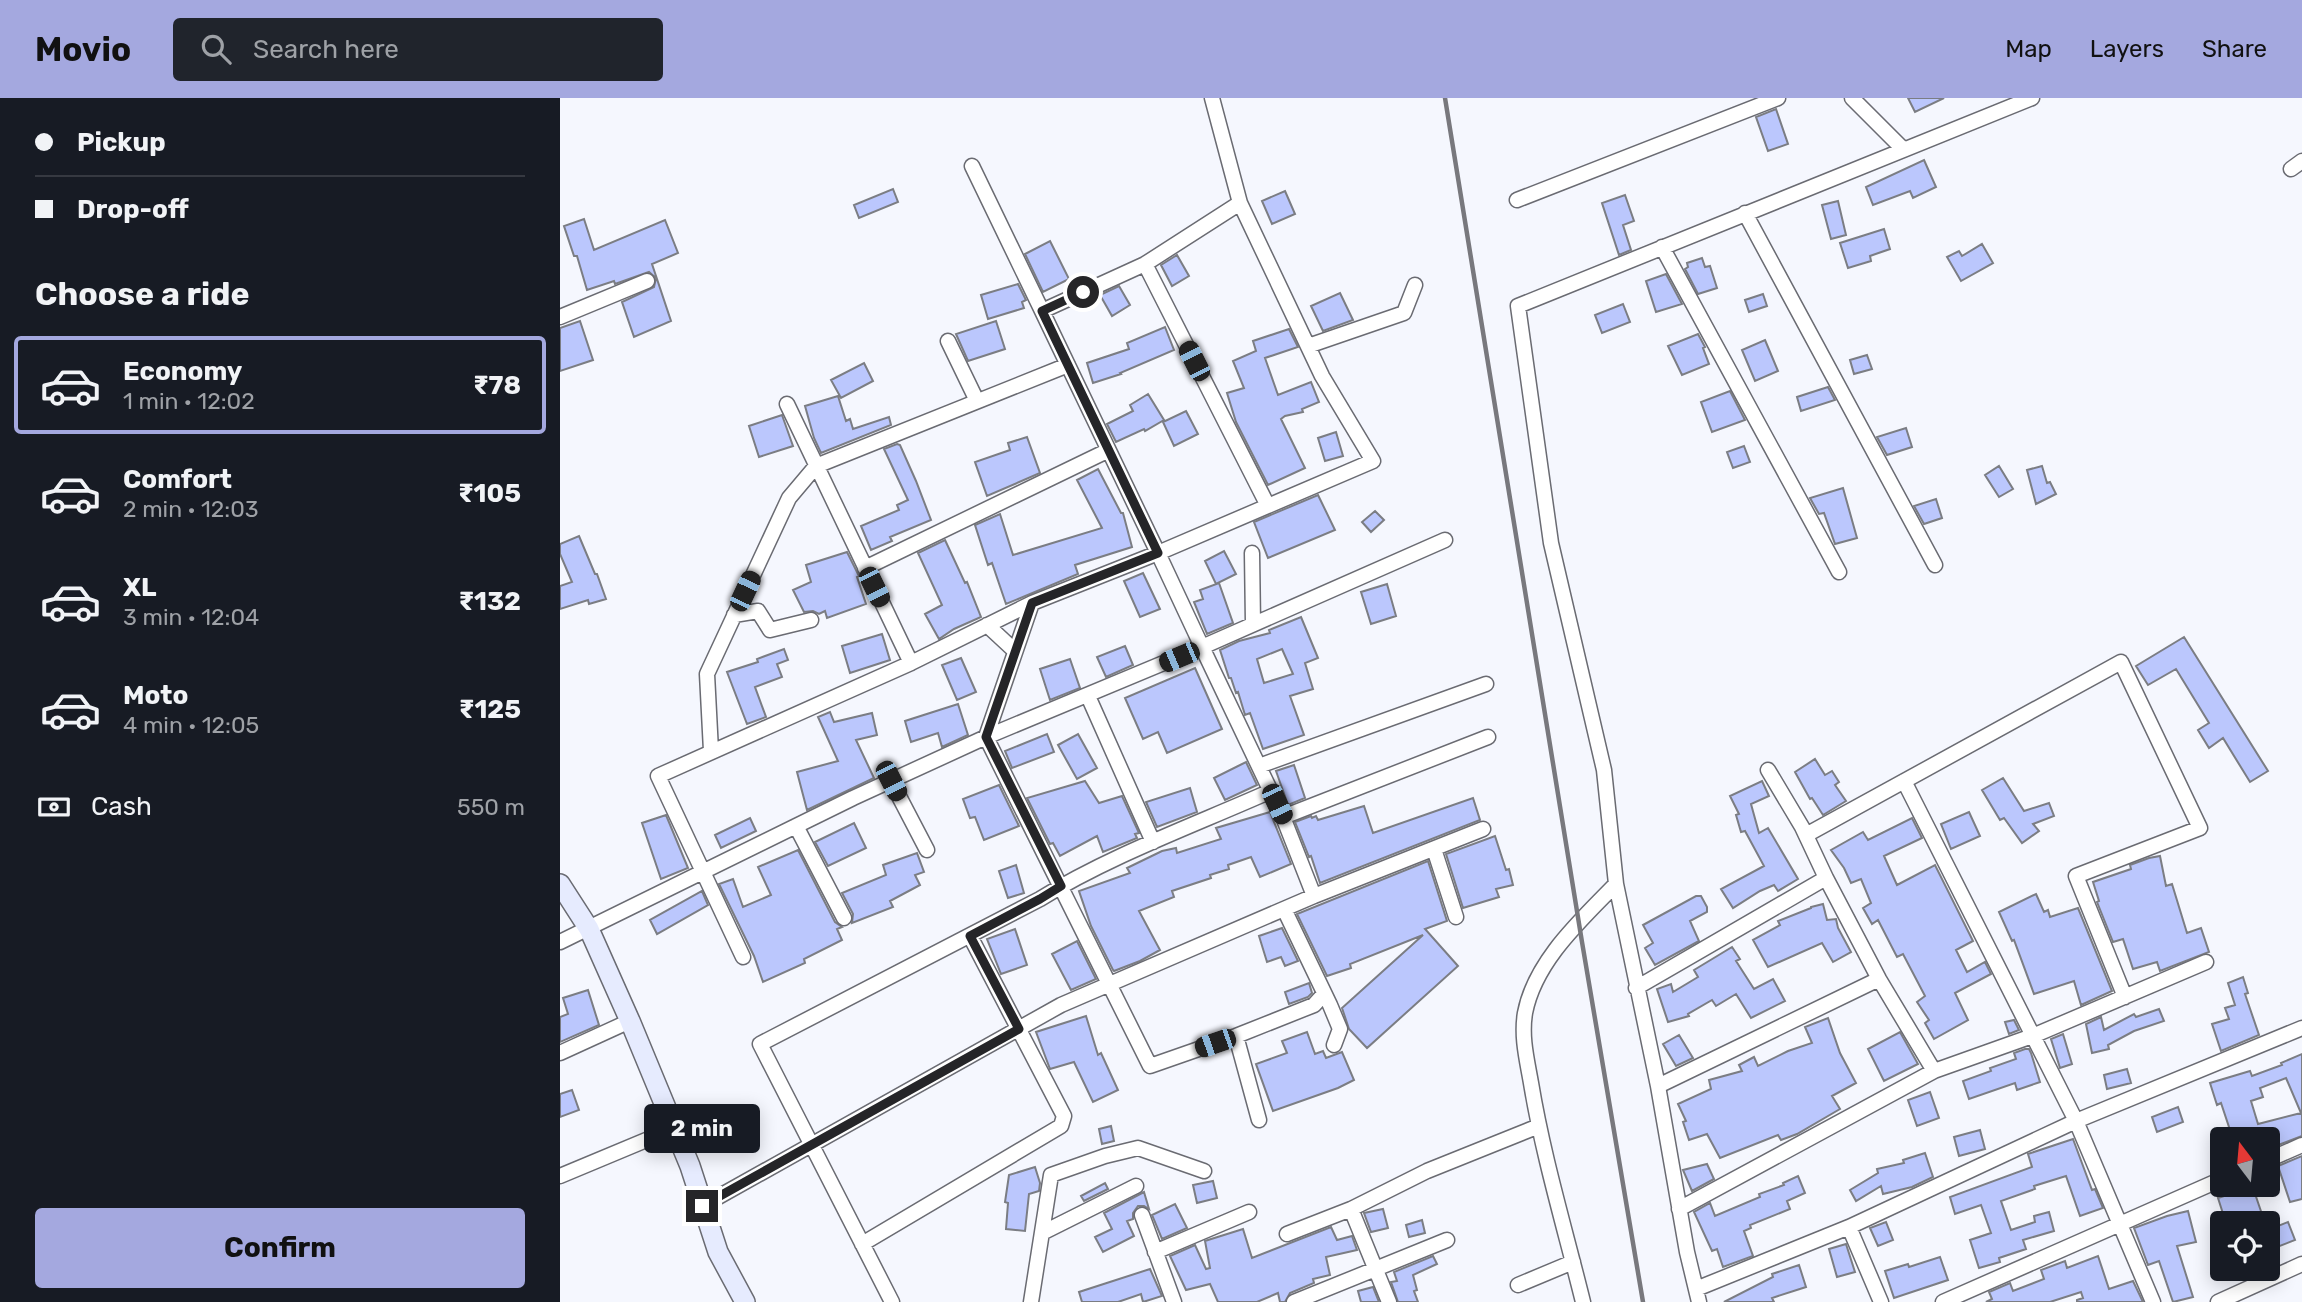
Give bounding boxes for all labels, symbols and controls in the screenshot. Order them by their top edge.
search box [173,18,663,81]
text: Movio [35,30,131,69]
icon: search [197,30,235,68]
text: Search here [253,34,399,65]
text: Map [2005,35,2052,63]
text: Layers [2090,35,2164,63]
text: Share [2202,35,2267,63]
text: Pickup [77,127,166,158]
text: Drop-off [77,194,189,225]
text: Choose a ride [35,275,249,313]
route start [1067,276,1099,308]
car [1176,338,1213,384]
icon: car [39,354,102,417]
text: Economy [123,356,242,387]
text: ₹78 [473,370,521,401]
text: 1 min · 12:02 [123,387,255,415]
icon: car [39,462,102,525]
text: Comfort [123,464,232,495]
text: ₹105 [458,478,521,509]
text: 2 min · 12:03 [123,495,259,523]
car [856,564,893,610]
car [727,568,764,614]
icon: car [39,570,102,633]
text: XL [123,572,156,603]
text: ₹132 [458,586,521,617]
text: 3 min · 12:04 [123,603,259,631]
car [1156,639,1203,675]
icon: car [39,678,102,741]
text: Moto [123,680,188,711]
text: ₹125 [459,694,521,725]
text: 4 min · 12:05 [123,711,259,739]
car [873,758,910,804]
car [1259,781,1296,827]
icon: cash [35,788,73,826]
text: Cash [91,791,152,822]
text: 550 m [457,793,525,821]
car [1192,1026,1239,1060]
callout: 2 min [644,1104,760,1154]
text: 2 min [671,1114,733,1142]
north arrow [2210,1127,2280,1197]
map controls [2210,1127,2280,1281]
route end [686,1190,718,1222]
button: Confirm [35,1208,525,1288]
button: locate [2210,1211,2280,1281]

